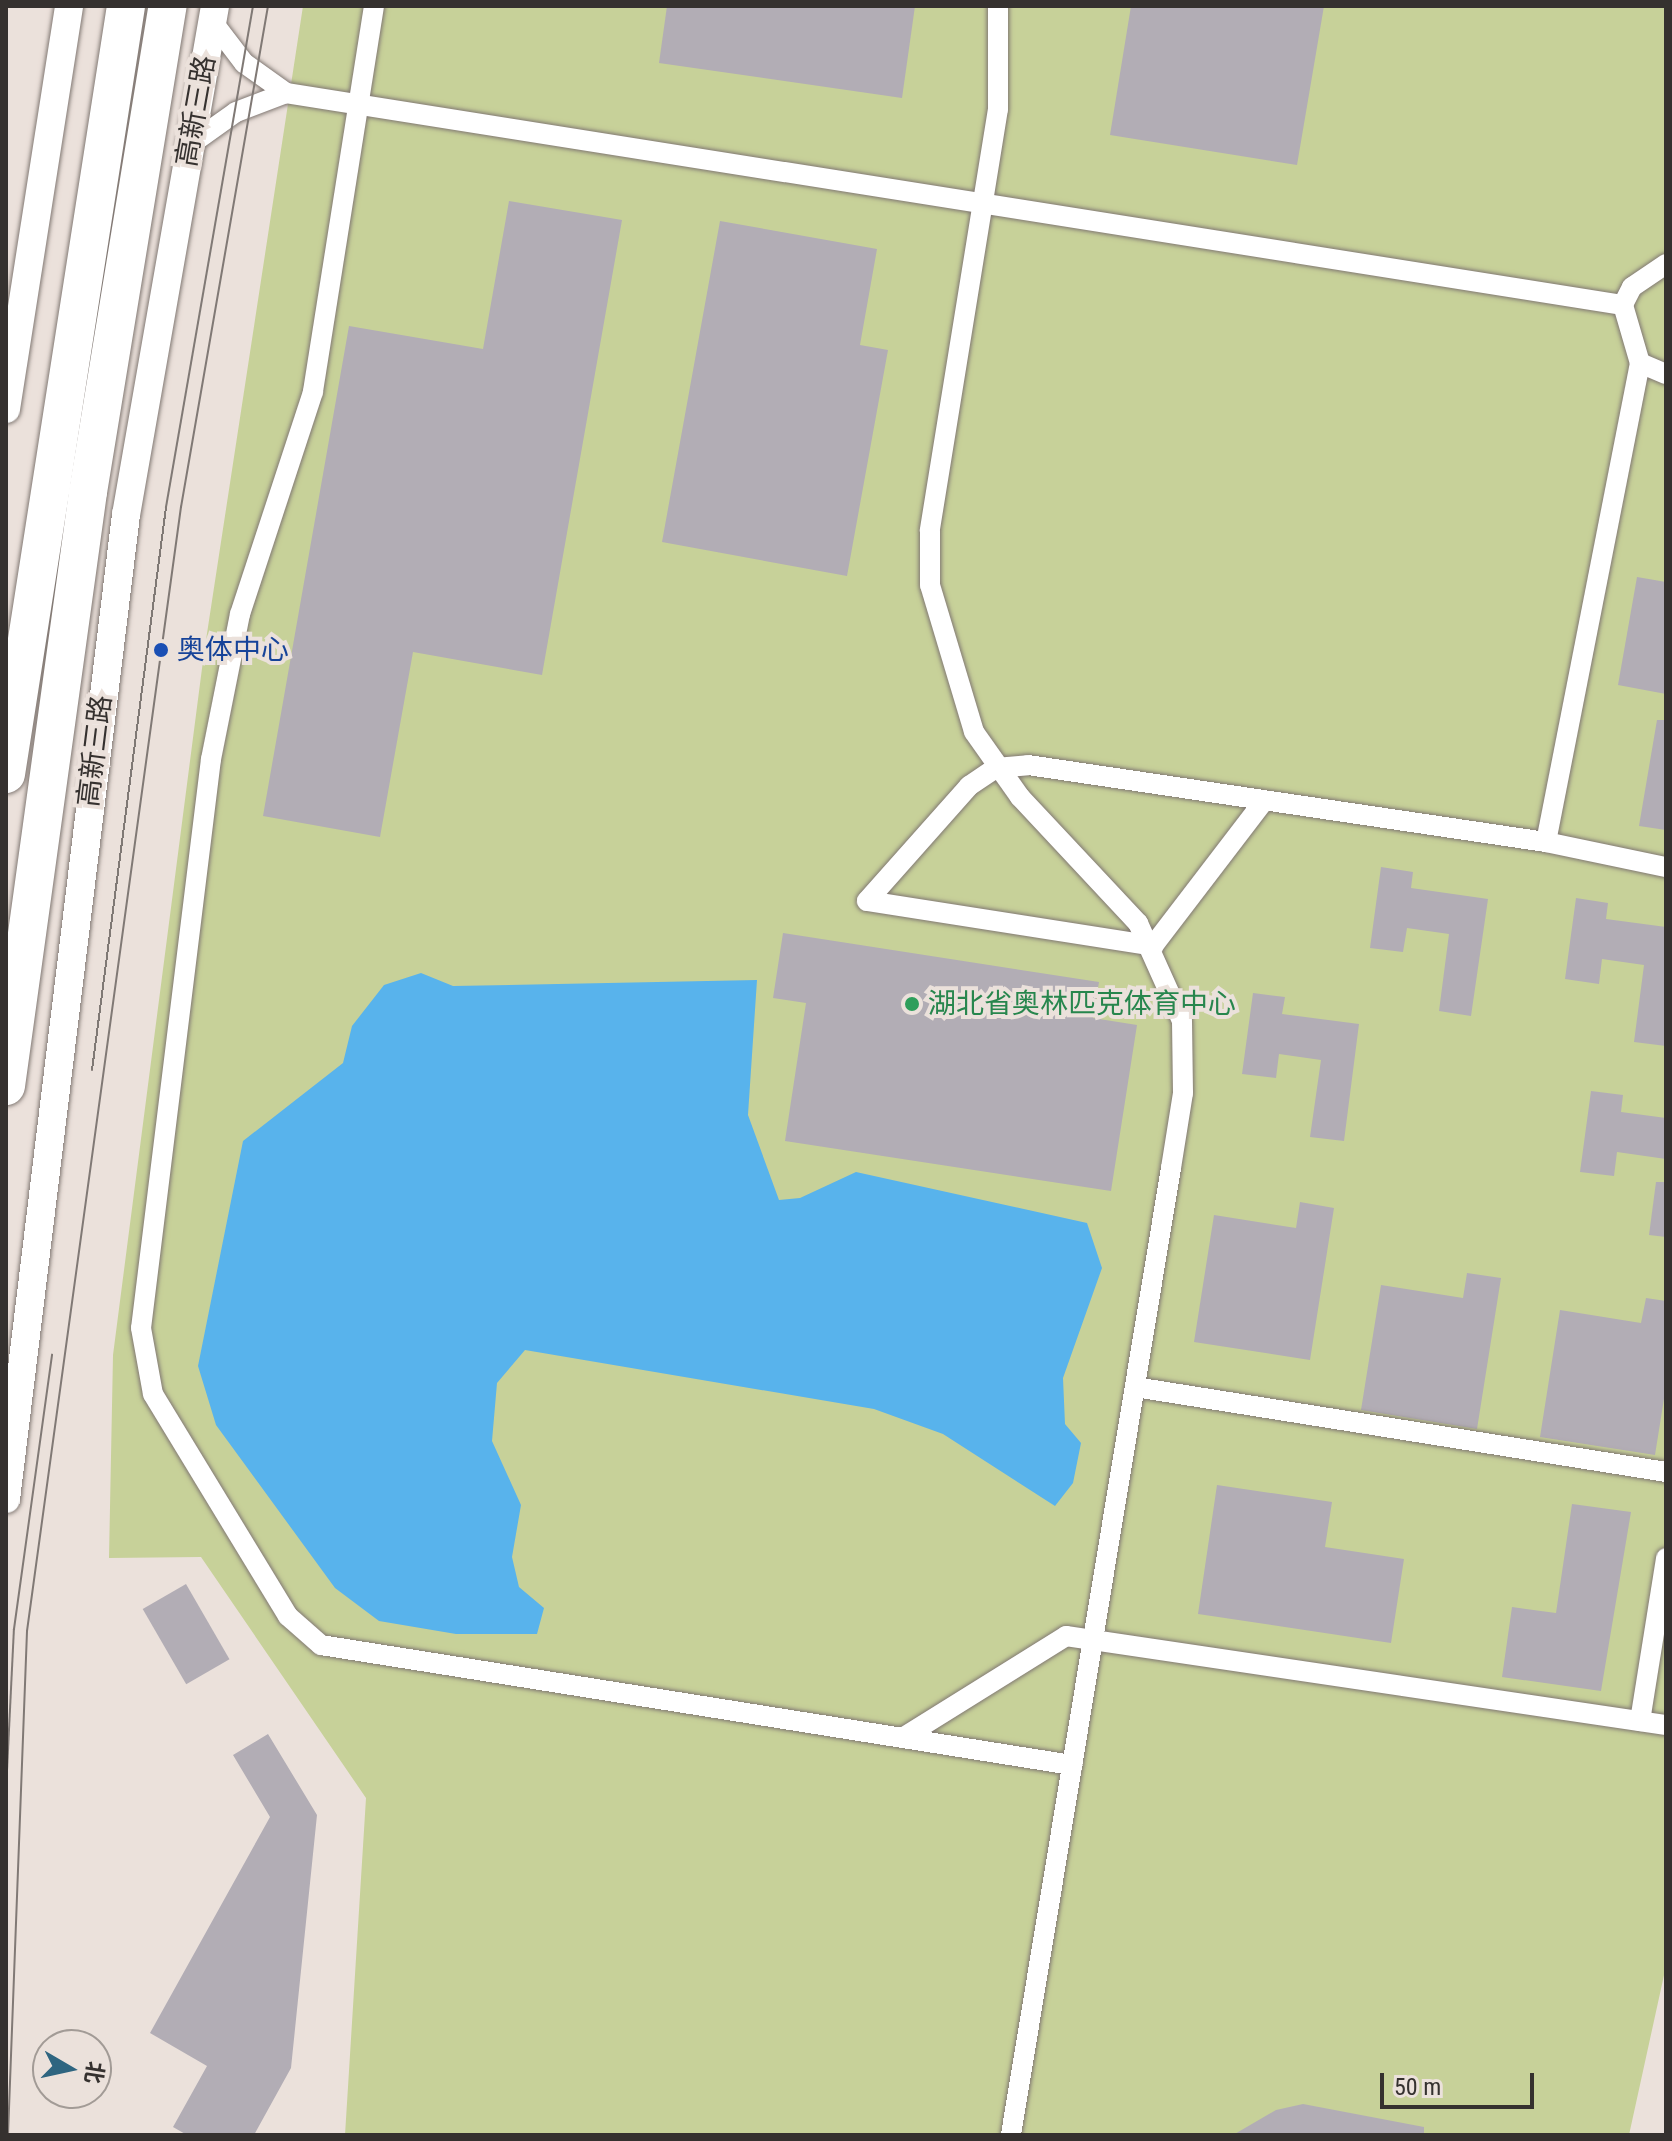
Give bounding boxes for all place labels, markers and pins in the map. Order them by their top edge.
place label: 奥体中心 [177,633,289,667]
marker: 奥体中心 [152,641,170,659]
place label: 湖北省奥林匹克体育中心 [928,987,1236,1021]
marker: 湖北省奥林匹克体育中心 [903,995,921,1013]

